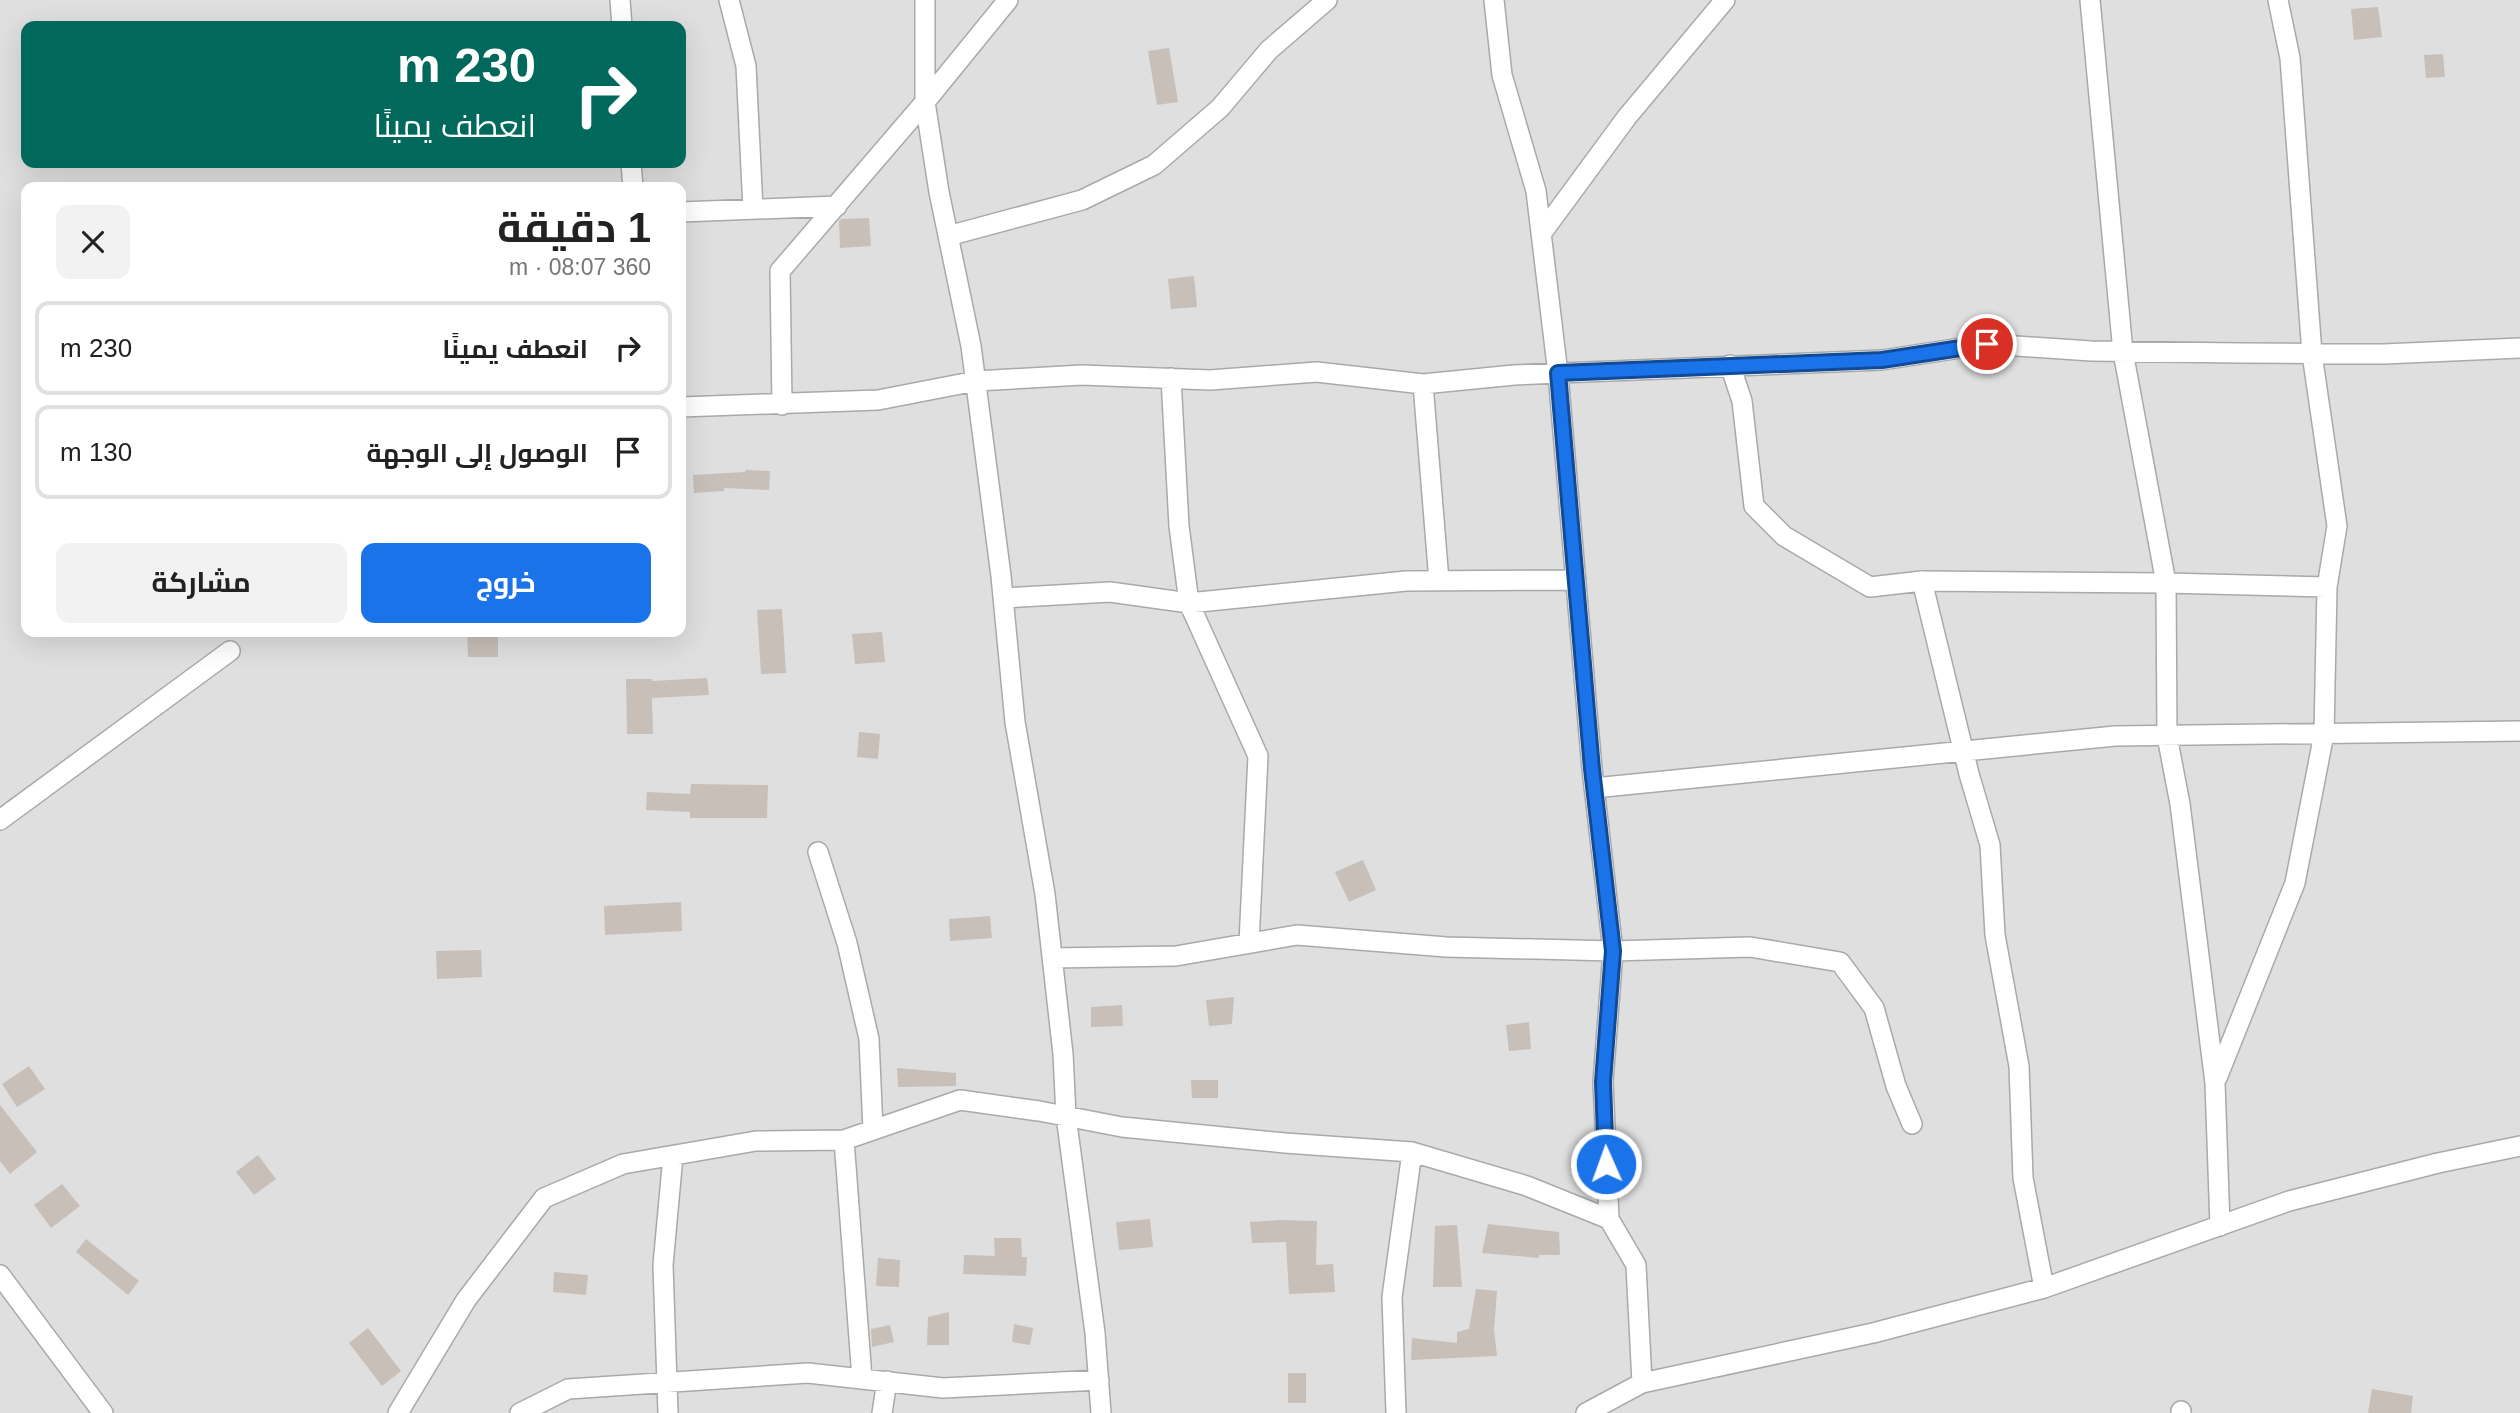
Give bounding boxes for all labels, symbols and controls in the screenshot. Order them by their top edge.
text: 230 m [397,38,536,92]
icon: right [560,49,651,140]
text: انعطف يمينًا [373,108,536,144]
text: 1 دقيقة [497,204,651,251]
button: close [56,205,130,279]
text: 360 m · 08:07 [509,254,651,280]
pin [1957,314,2017,374]
icon: arrive [1968,325,2006,363]
icon: right [609,329,647,367]
text: 230 m [60,333,132,363]
text: انعطف يمينًا [442,334,588,364]
icon: arrive [609,433,647,471]
text: 130 m [60,437,132,467]
text: الوصول إلى الوجهة [366,438,588,468]
button: مشاركة [56,543,347,623]
button: خروج [361,543,651,623]
position arrow [1569,1127,1643,1201]

